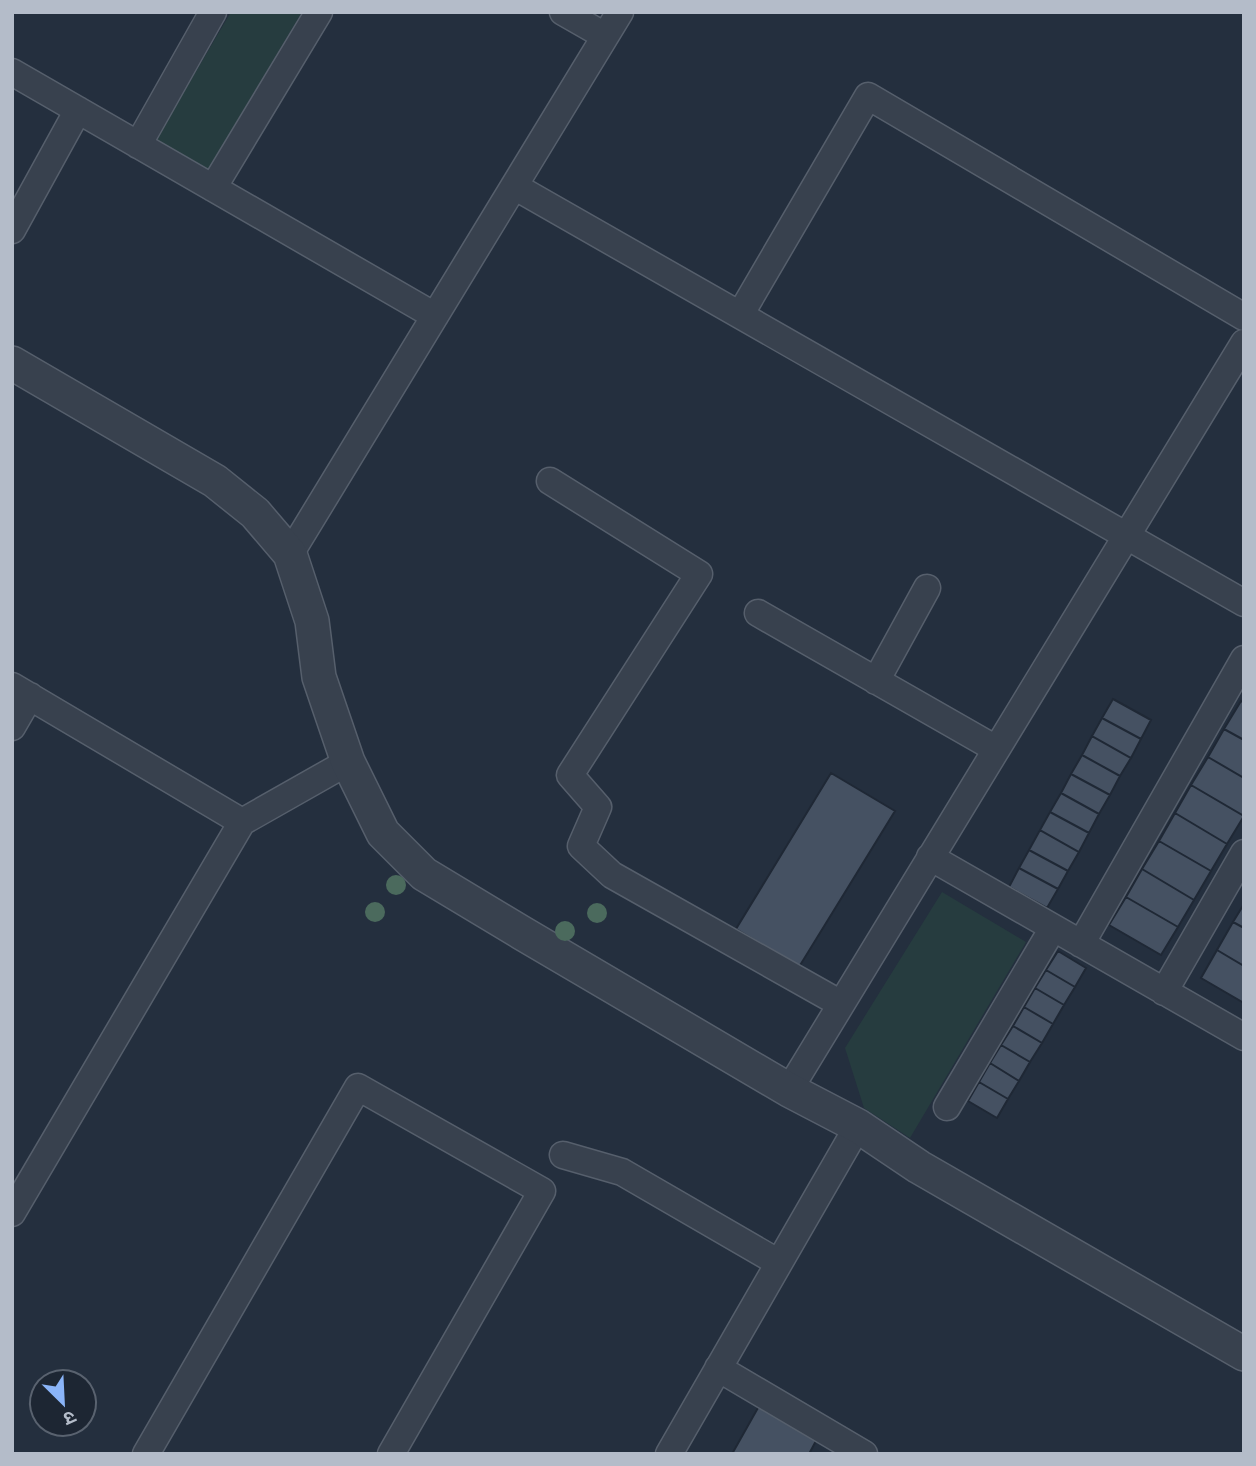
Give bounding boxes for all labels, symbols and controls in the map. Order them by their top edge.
north arrow [28,1368,98,1438]
text: उ [59,1405,79,1431]

